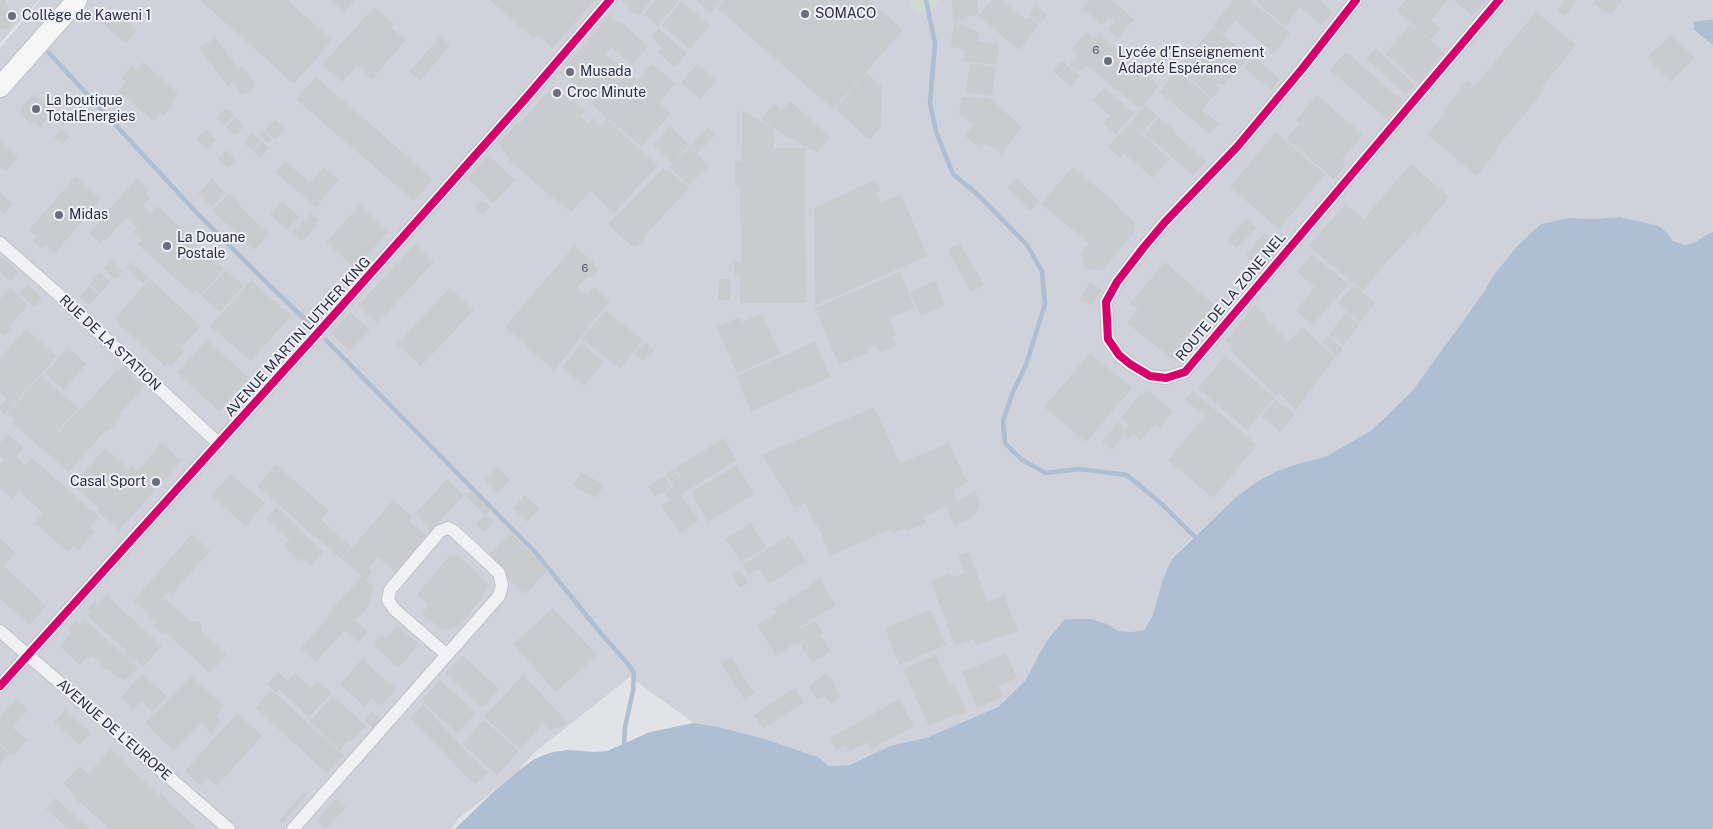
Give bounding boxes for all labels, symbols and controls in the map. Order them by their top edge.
place label: SOMACO [815,6,876,22]
place label: Collège de Kaweni 1 [22,8,151,24]
marker: SOMACO [799,8,811,20]
marker: Collège de Kaweni 1 [6,10,18,22]
house number: 6 [1093,44,1099,58]
place label: Lycée d'Enseignement Adapté Espérance [1118,45,1264,78]
marker: Lycée d'Enseignement Adapté Espérance [1102,55,1114,67]
place label: Musada [580,64,631,80]
marker: Musada [564,66,576,78]
place label: Croc Minute [567,85,646,101]
marker: Croc Minute [551,87,563,99]
place label: La boutique TotalEnergies [46,93,135,125]
marker: La boutique TotalEnergies [30,103,42,115]
place label: Midas [69,207,108,223]
marker: Midas [53,209,65,221]
street label: ROUTE DE LA ZONE NEL [1172,229,1290,365]
place label: La Douane Postale [177,230,245,262]
marker: La Douane Postale [161,240,173,252]
street label: AVENUE MARTIN LUTHER KING [222,254,374,420]
house number: 6 [582,262,588,276]
street label: RUE DE LA STATION [56,292,164,394]
place label: Casal Sport [70,474,146,490]
marker: Casal Sport [150,476,162,488]
street label: AVENUE DE L’EUROPE [53,676,175,784]

